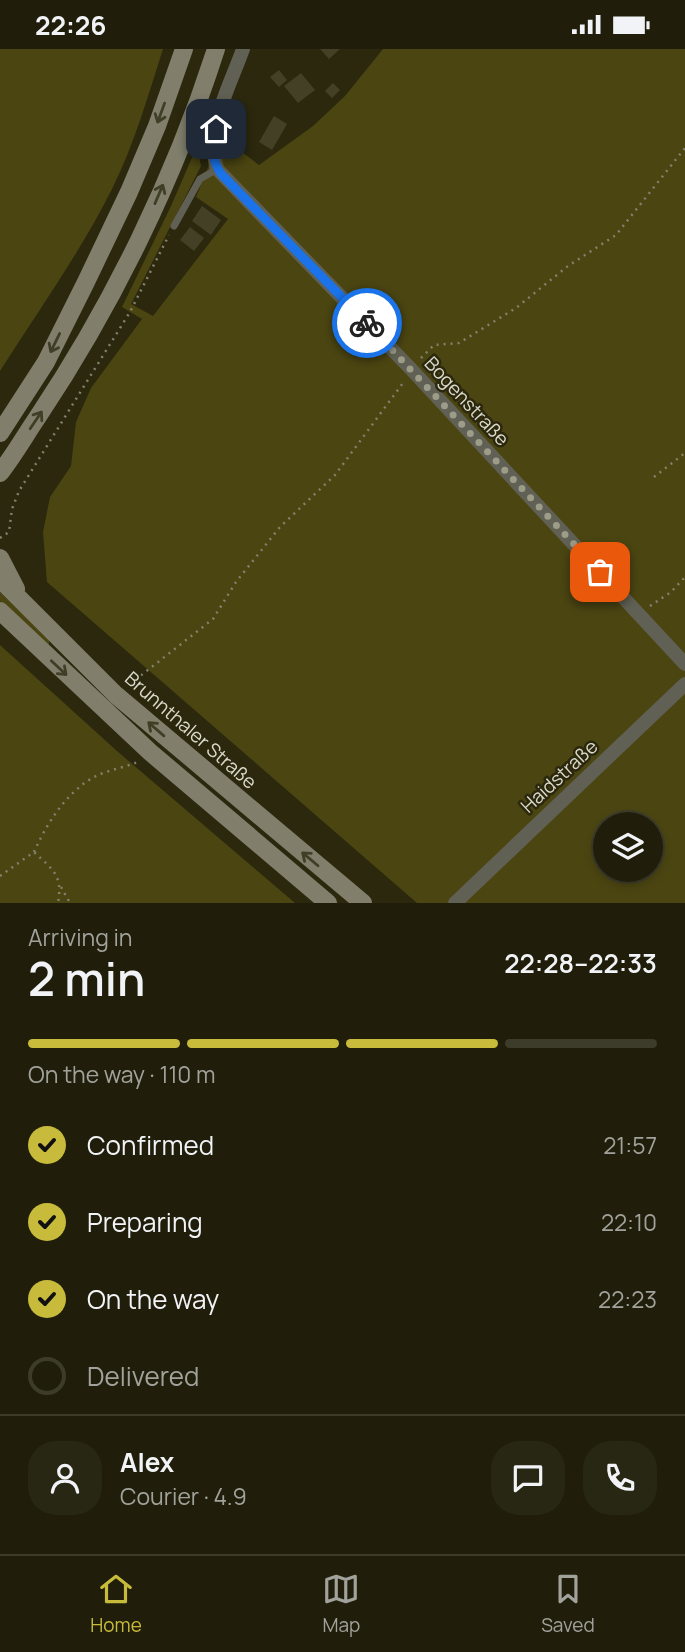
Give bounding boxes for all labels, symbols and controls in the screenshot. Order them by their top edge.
text: 22:26 [35,7,107,43]
pin [186,99,246,159]
one-way arrow [154,102,166,124]
icon: home [197,110,235,148]
one-way arrow [154,184,167,205]
courier [332,288,402,358]
icon: bike [348,304,386,342]
one-way arrow [48,332,62,353]
street label: Bogenstraße [419,351,515,451]
one-way arrow [29,411,43,430]
pin [570,542,630,602]
icon: bag [581,553,619,591]
one-way arrow [50,659,68,676]
street label: Brunnthaler Straße [120,665,262,795]
one-way arrow [148,721,165,738]
street label: Haidstraße [515,734,603,818]
map controls [593,812,663,882]
button: layers [593,812,663,882]
one-way arrow [302,851,320,867]
text: Arriving in [28,921,133,953]
text: 22:28–22:33 [504,945,657,981]
text: 2 min [28,947,145,1010]
text: On the way · 110 m [28,1058,215,1090]
icon: check [28,1126,66,1164]
text: Confirmed [87,1127,214,1163]
text: 21:57 [603,1129,657,1161]
icon: check [28,1203,66,1241]
text: Preparing [87,1204,203,1240]
text: 22:10 [601,1206,657,1238]
icon: check [28,1280,66,1318]
text: On the way [87,1281,219,1317]
text: 22:23 [598,1283,657,1315]
text: Delivered [87,1358,199,1394]
button: person [28,1441,102,1515]
button: chat [491,1441,565,1515]
button: phone [583,1441,657,1515]
text: Alex [120,1444,174,1480]
text: Courier · 4.9 [120,1480,247,1512]
tab: Home [90,1570,142,1638]
tab: Map [322,1570,360,1638]
tab: Saved [541,1570,595,1638]

